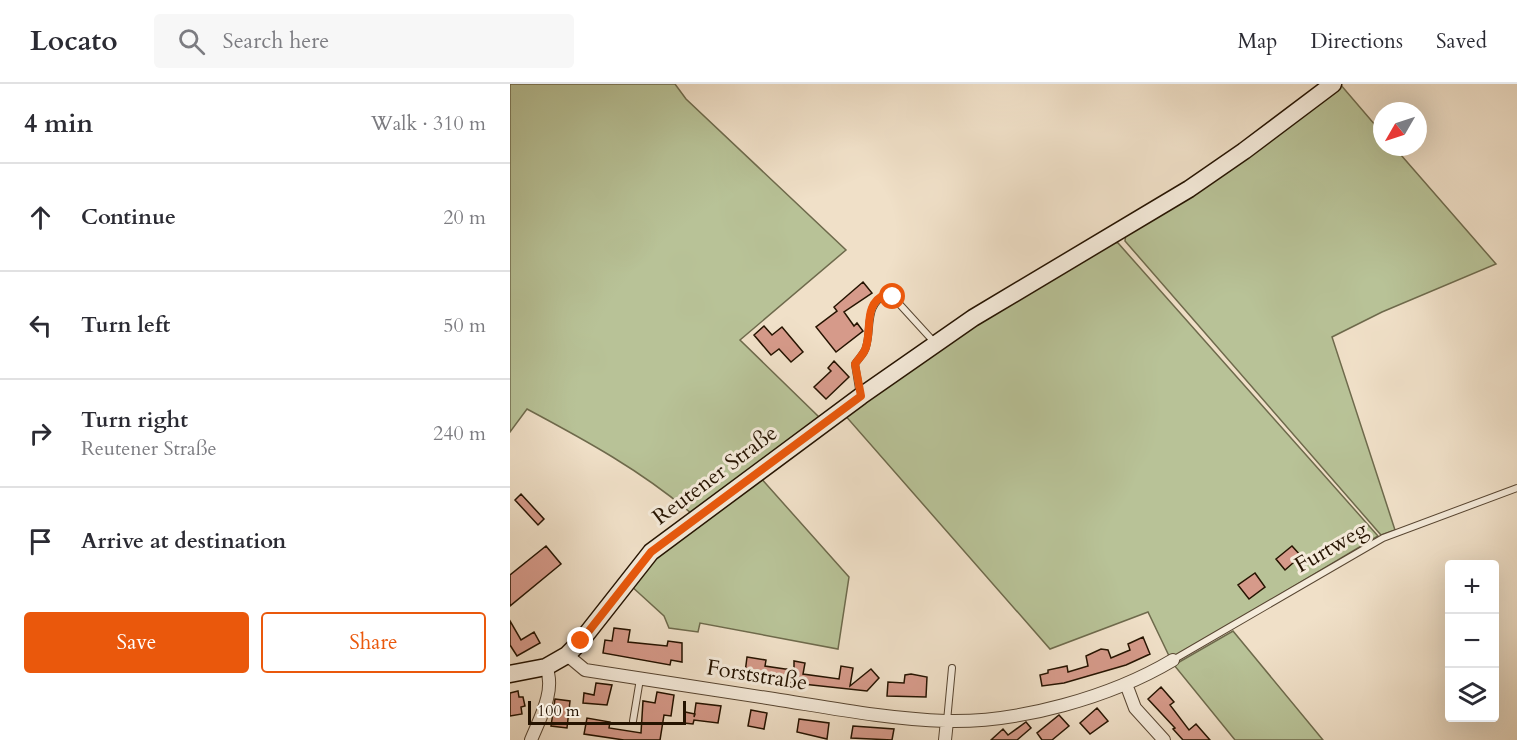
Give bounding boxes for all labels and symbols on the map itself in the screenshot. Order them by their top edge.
north arrow [1373,102,1427,156]
route start [879,283,905,309]
street label: Reutener Straße [646,418,784,532]
street label: Furtweg [1289,514,1374,580]
route end [567,627,593,653]
street label: Forststraße [704,652,810,698]
scale bar [528,698,686,726]

